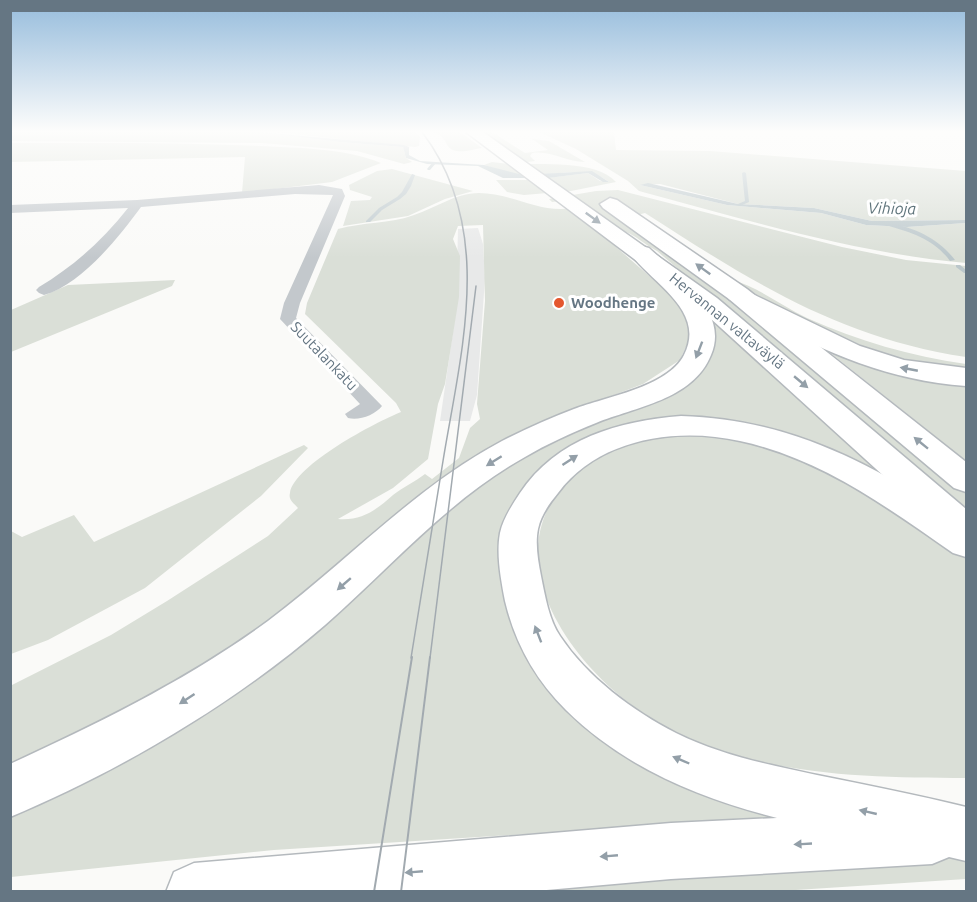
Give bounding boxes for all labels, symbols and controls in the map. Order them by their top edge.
water label: Vihioja [868,199,917,217]
one-way arrow [584,212,600,224]
one-way arrow [696,263,712,275]
street label: Hervannan valtaväylä [666,269,788,372]
place label: Woodhenge [571,294,655,311]
marker: Woodhenge [552,296,566,310]
street label: Suutalankatu [287,318,361,393]
one-way arrow [694,341,703,359]
one-way arrow [899,364,918,373]
one-way arrow [793,375,808,388]
one-way arrow [914,437,929,450]
one-way arrow [486,455,503,466]
one-way arrow [562,455,578,466]
one-way arrow [337,577,352,590]
one-way arrow [533,625,542,643]
one-way arrow [179,693,195,705]
one-way arrow [673,755,690,764]
one-way arrow [859,806,878,816]
one-way arrow [794,840,813,849]
one-way arrow [599,851,618,861]
one-way arrow [405,867,424,877]

